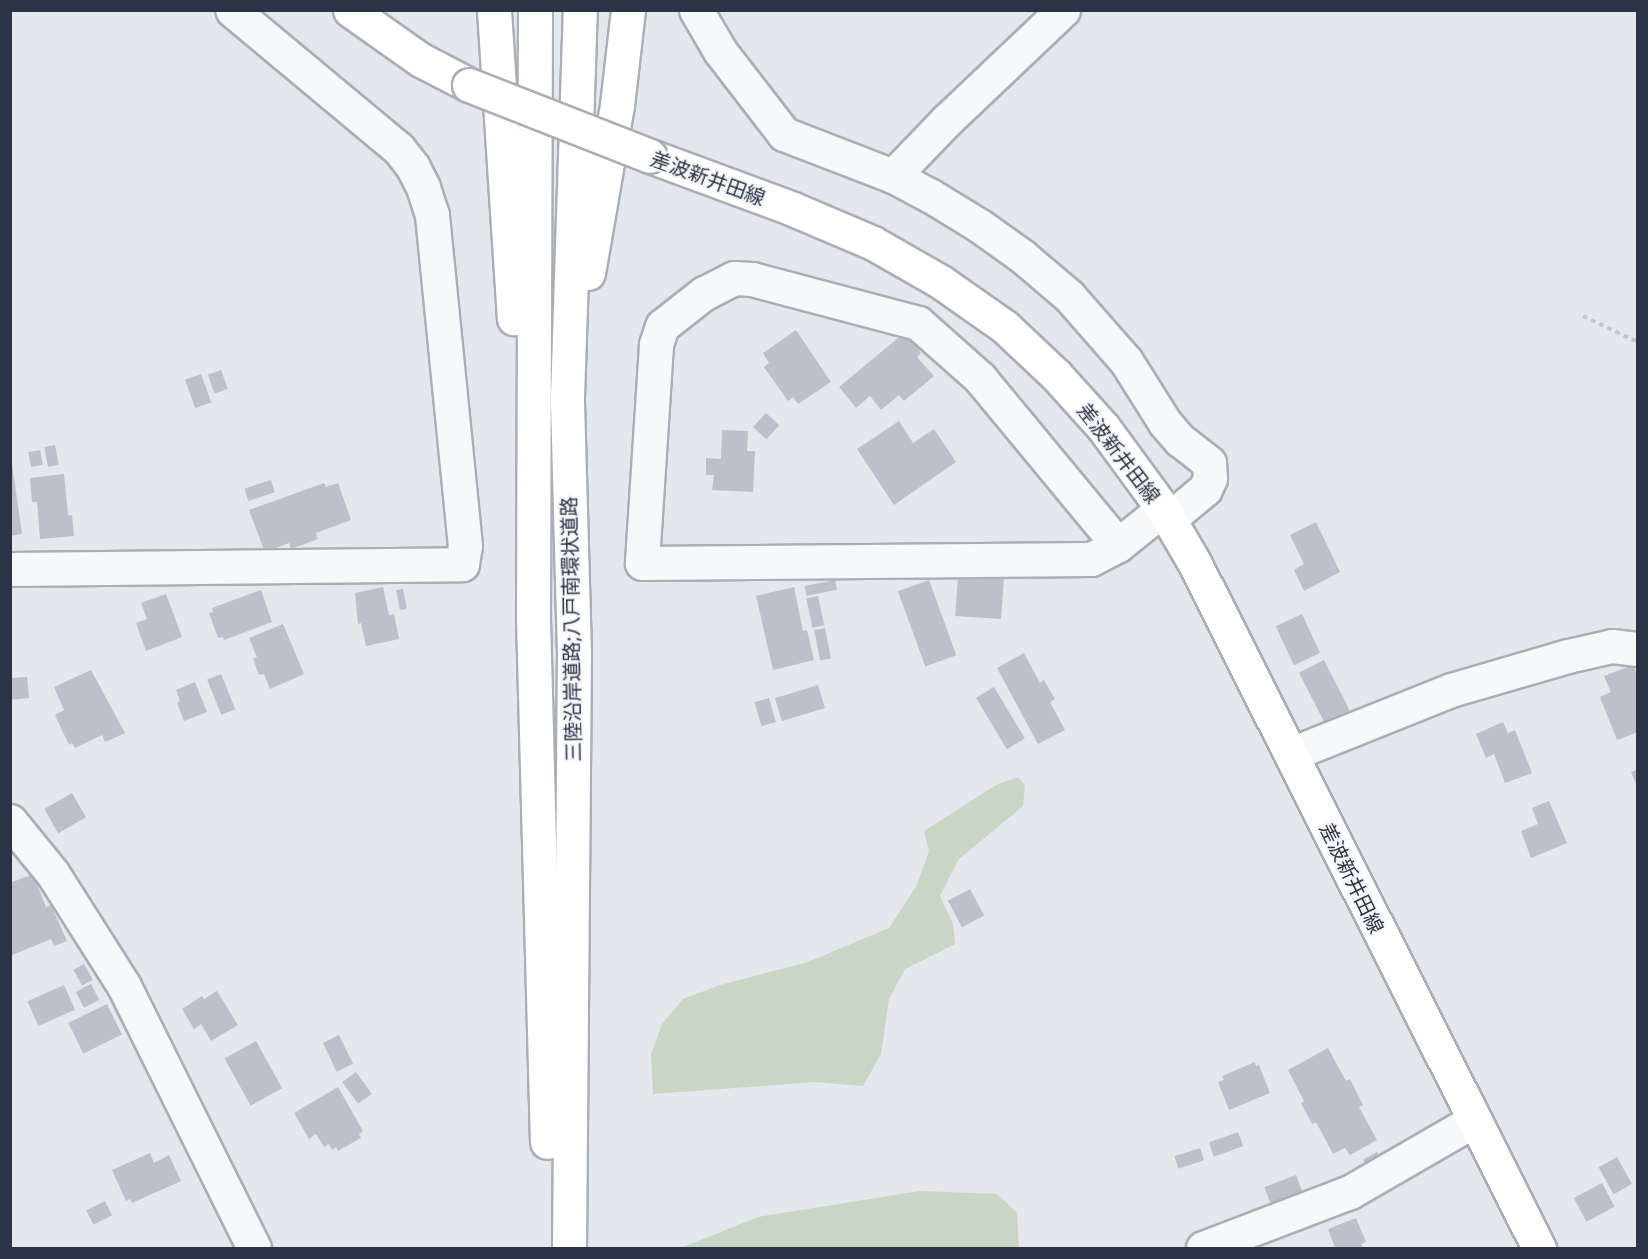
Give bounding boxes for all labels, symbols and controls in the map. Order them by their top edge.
street label: 差波新井田線 [648,146,768,210]
street label: 差波新井田線 [1073,398,1165,508]
street label: 三陸沿岸道路;八戸南環状道路 [557,496,585,762]
street label: 差波新井田線 [1315,819,1389,937]

